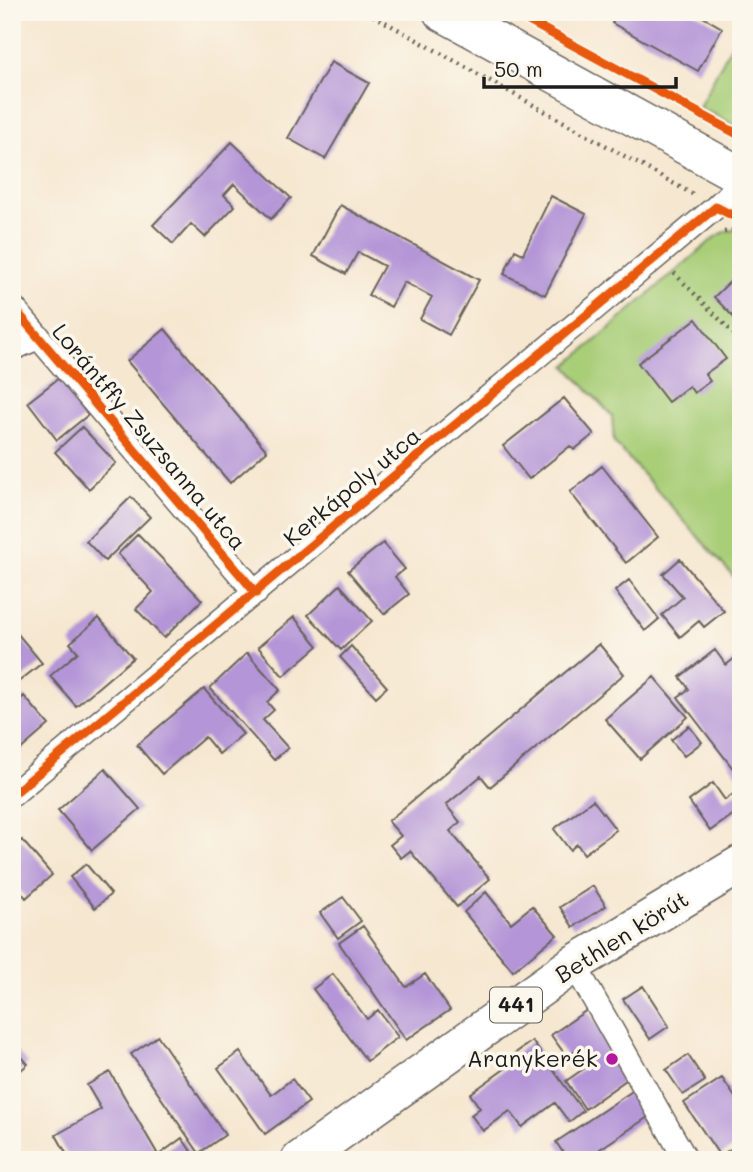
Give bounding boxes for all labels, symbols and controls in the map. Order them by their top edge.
scale bar [484,46,676,90]
text: 50 m [494,55,543,82]
street label: Lorántffy Zsuzsanna utca [46,317,253,556]
street label: Kerkápoly utca [277,420,426,552]
street label: Bethlen körút [549,883,694,989]
road number: 441 [490,988,542,1023]
place label: Aranykerék [467,1043,598,1073]
marker: Aranykerék [604,1051,620,1067]

